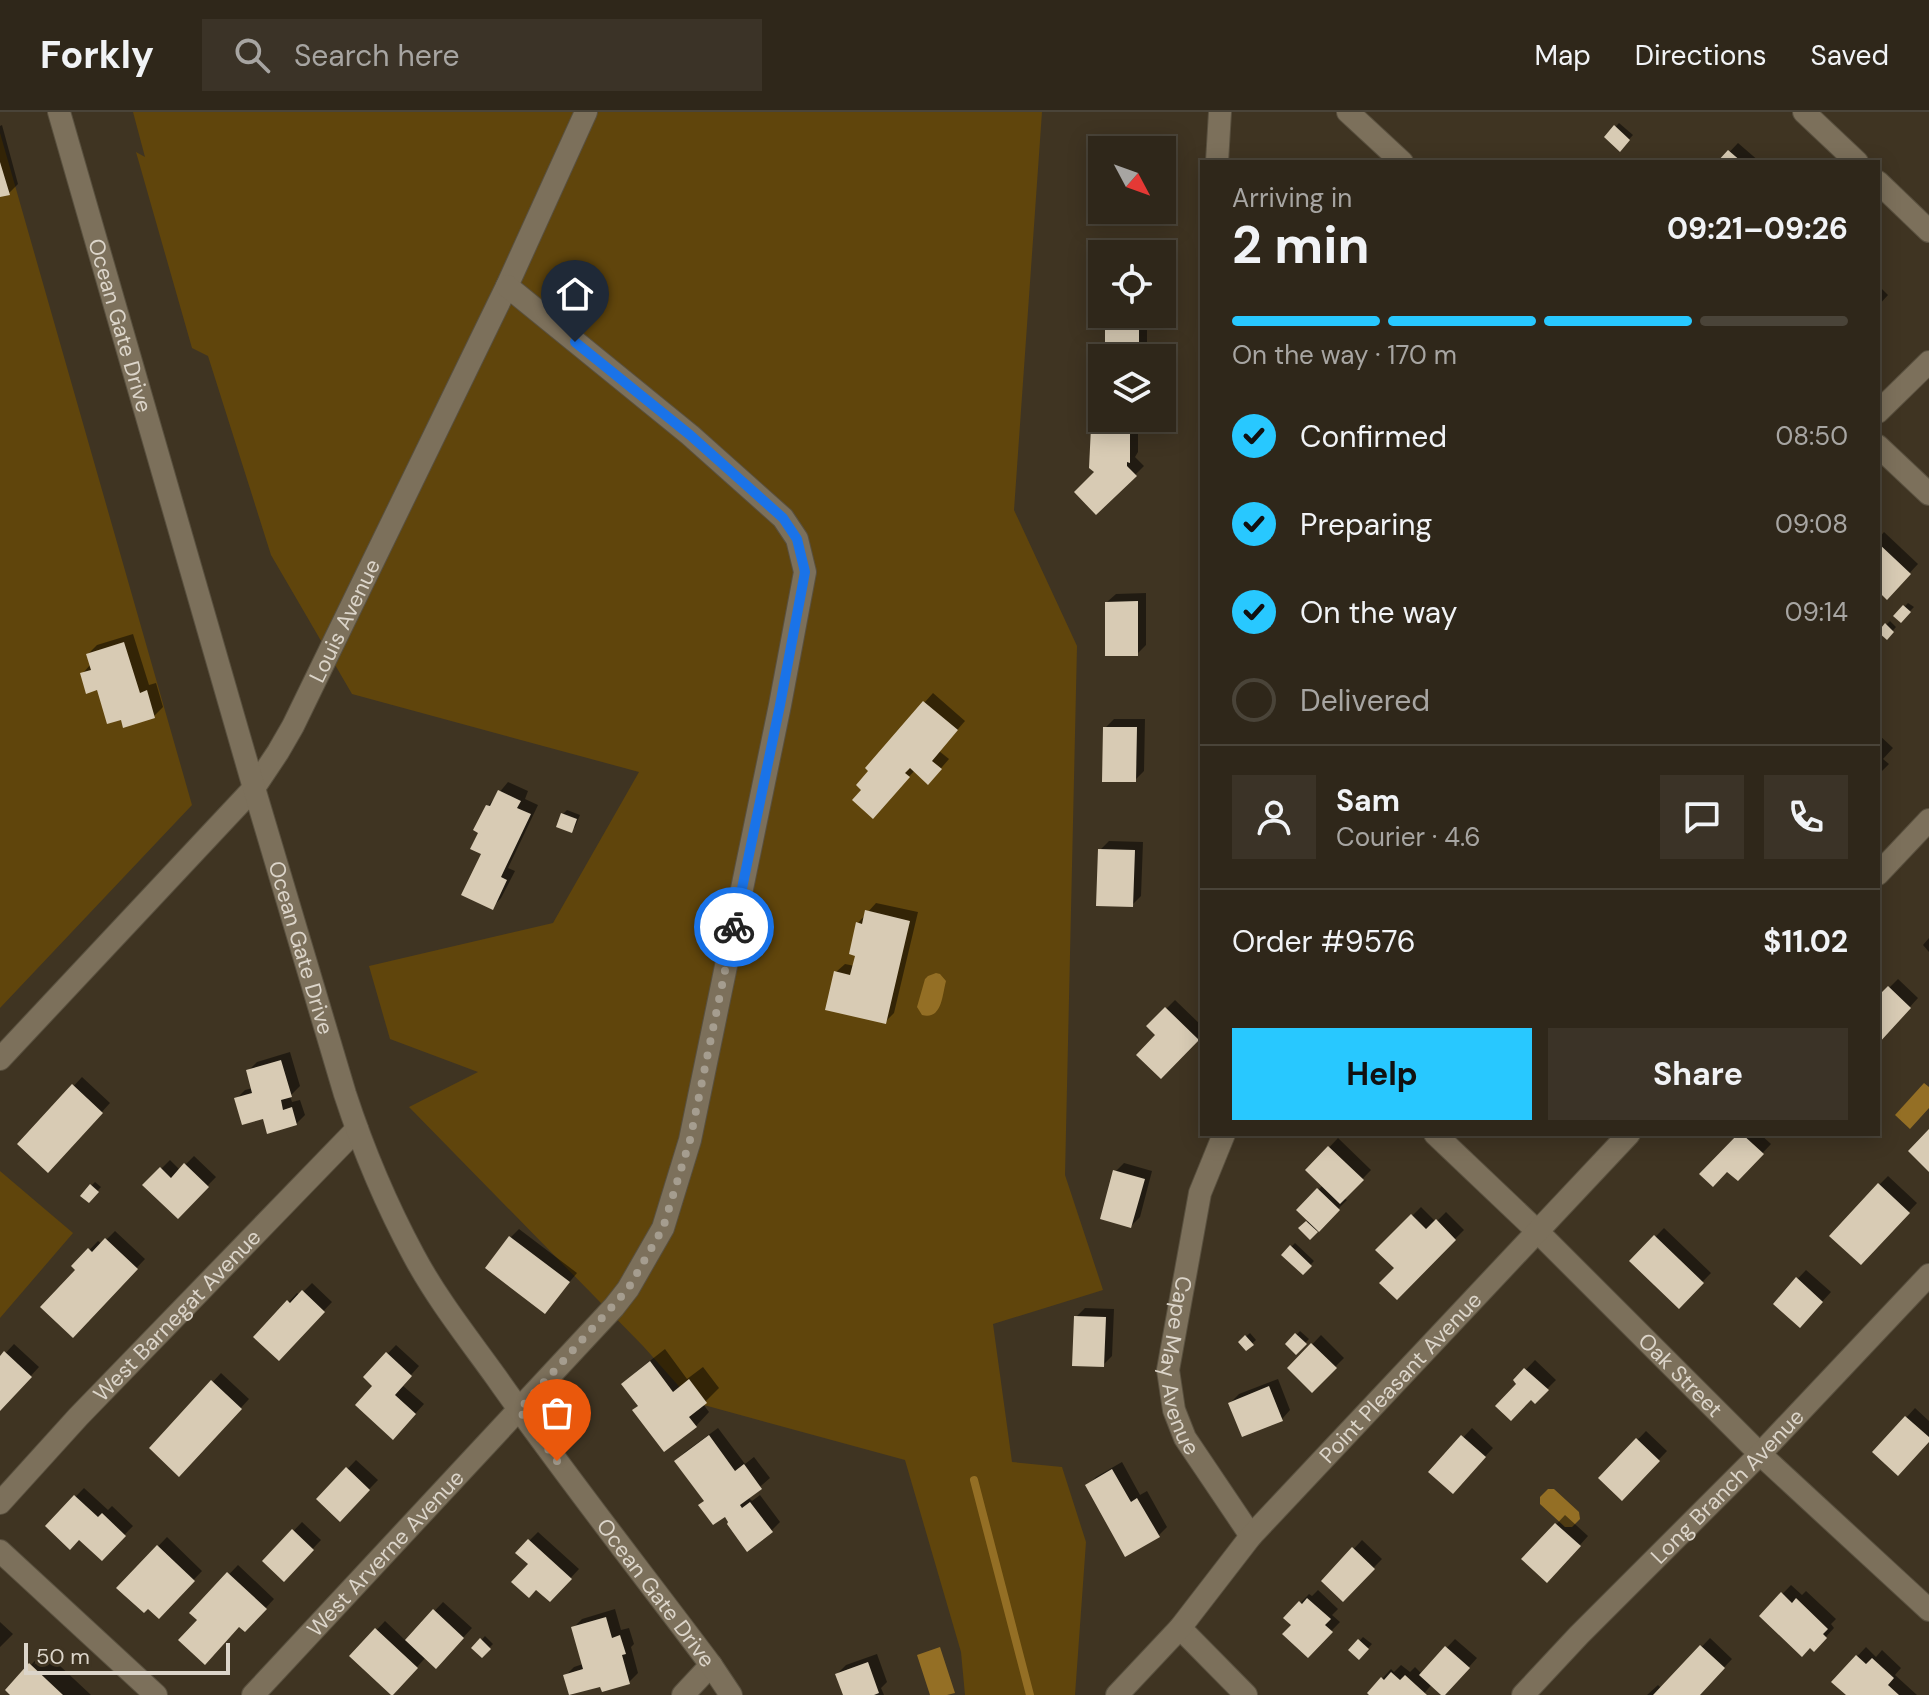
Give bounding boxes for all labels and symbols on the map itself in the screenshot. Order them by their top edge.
north arrow [1088,136,1176,224]
street label: Ocean Gate Drive [82,235,159,416]
pin [541,260,609,342]
street label: Louis Avenue [302,554,387,687]
street label: Ocean Gate Drive [262,857,341,1038]
courier [694,887,774,967]
street label: West Barnegat Avenue [86,1223,267,1408]
street label: Cape May Avenue [1153,1274,1207,1461]
street label: Point Pleasant Avenue [1313,1286,1488,1469]
street label: Oak Street [1632,1326,1729,1423]
pin [523,1379,591,1461]
street label: Long Branch Avenue [1644,1402,1810,1570]
street label: West Arverne Avenue [300,1463,470,1643]
street label: Ocean Gate Drive [590,1512,722,1673]
scale bar [24,1639,230,1675]

